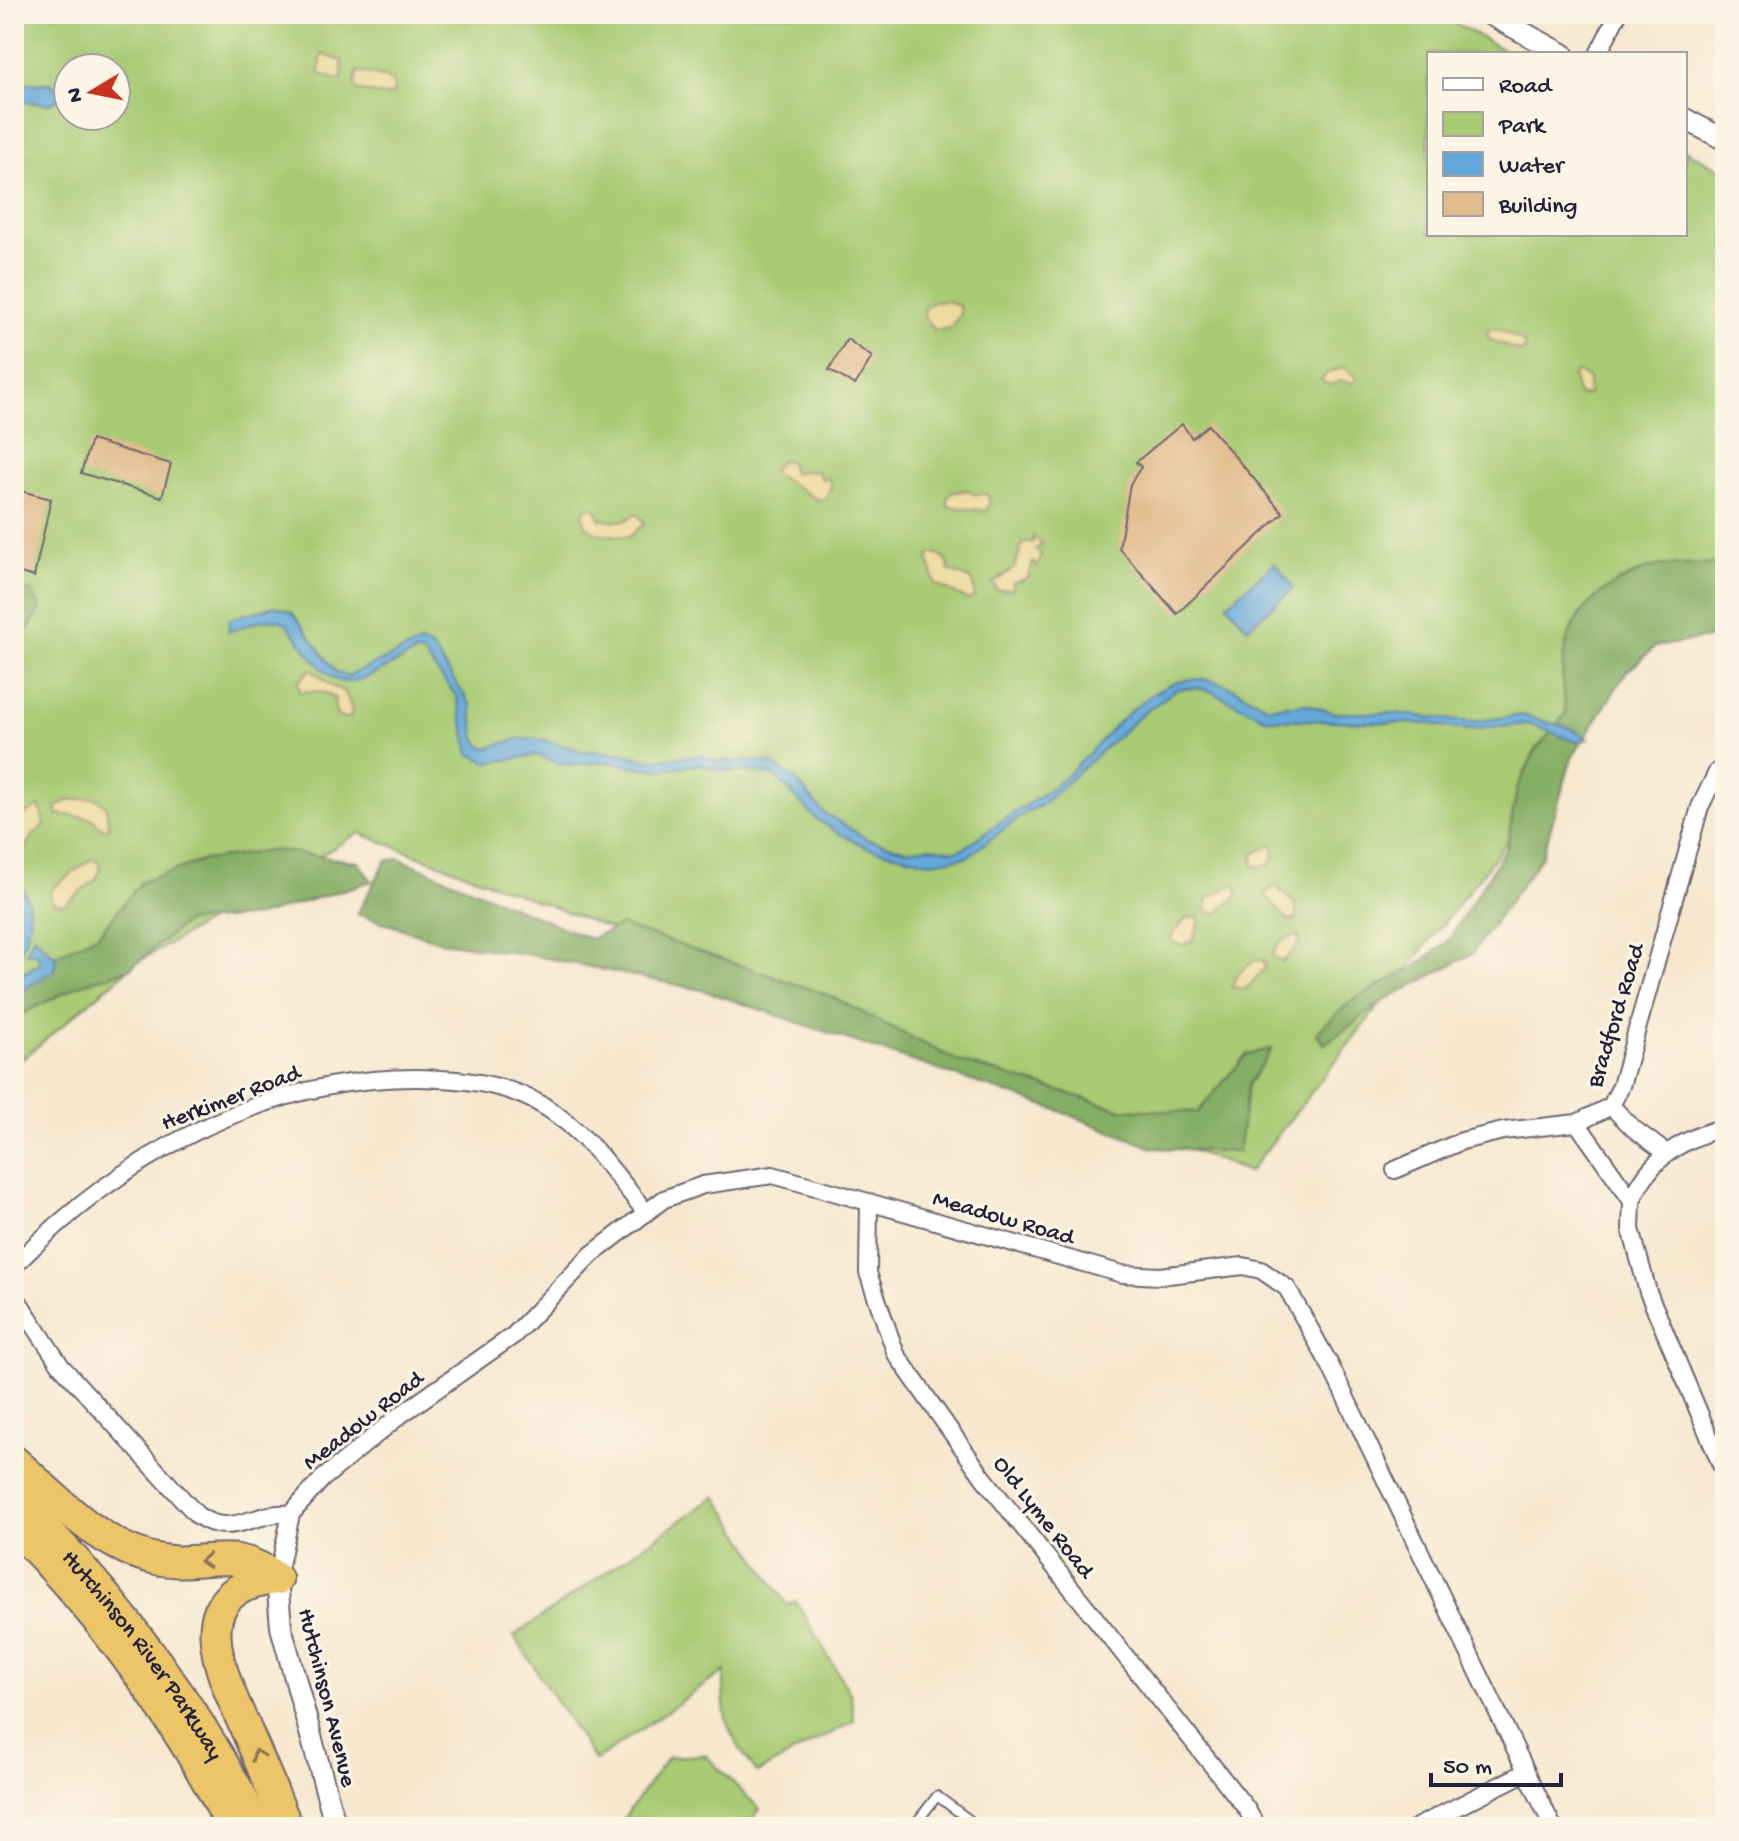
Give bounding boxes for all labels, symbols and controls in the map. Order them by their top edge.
north arrow [52,52,132,132]
legend [1427,52,1687,236]
text: Road [1499,73,1553,102]
text: N [62,85,90,104]
text: Park [1498,113,1547,142]
text: Water [1499,153,1566,182]
text: Building [1498,193,1577,222]
street label: Bradford Road [1581,939,1654,1092]
street label: Herkimer Road [158,1059,307,1139]
street label: Meadow Road [929,1185,1079,1254]
street label: Meadow Road [298,1364,432,1478]
street label: Old Lyme Road [985,1451,1100,1587]
street label: Hutchinson River Parkway [54,1545,229,1766]
one-way arrow [198,1552,211,1569]
street label: Hutchinson Avenue [289,1606,362,1791]
scale bar [1431,1737,1561,1787]
one-way arrow [251,1749,267,1763]
text: 50 m [1443,1754,1492,1783]

